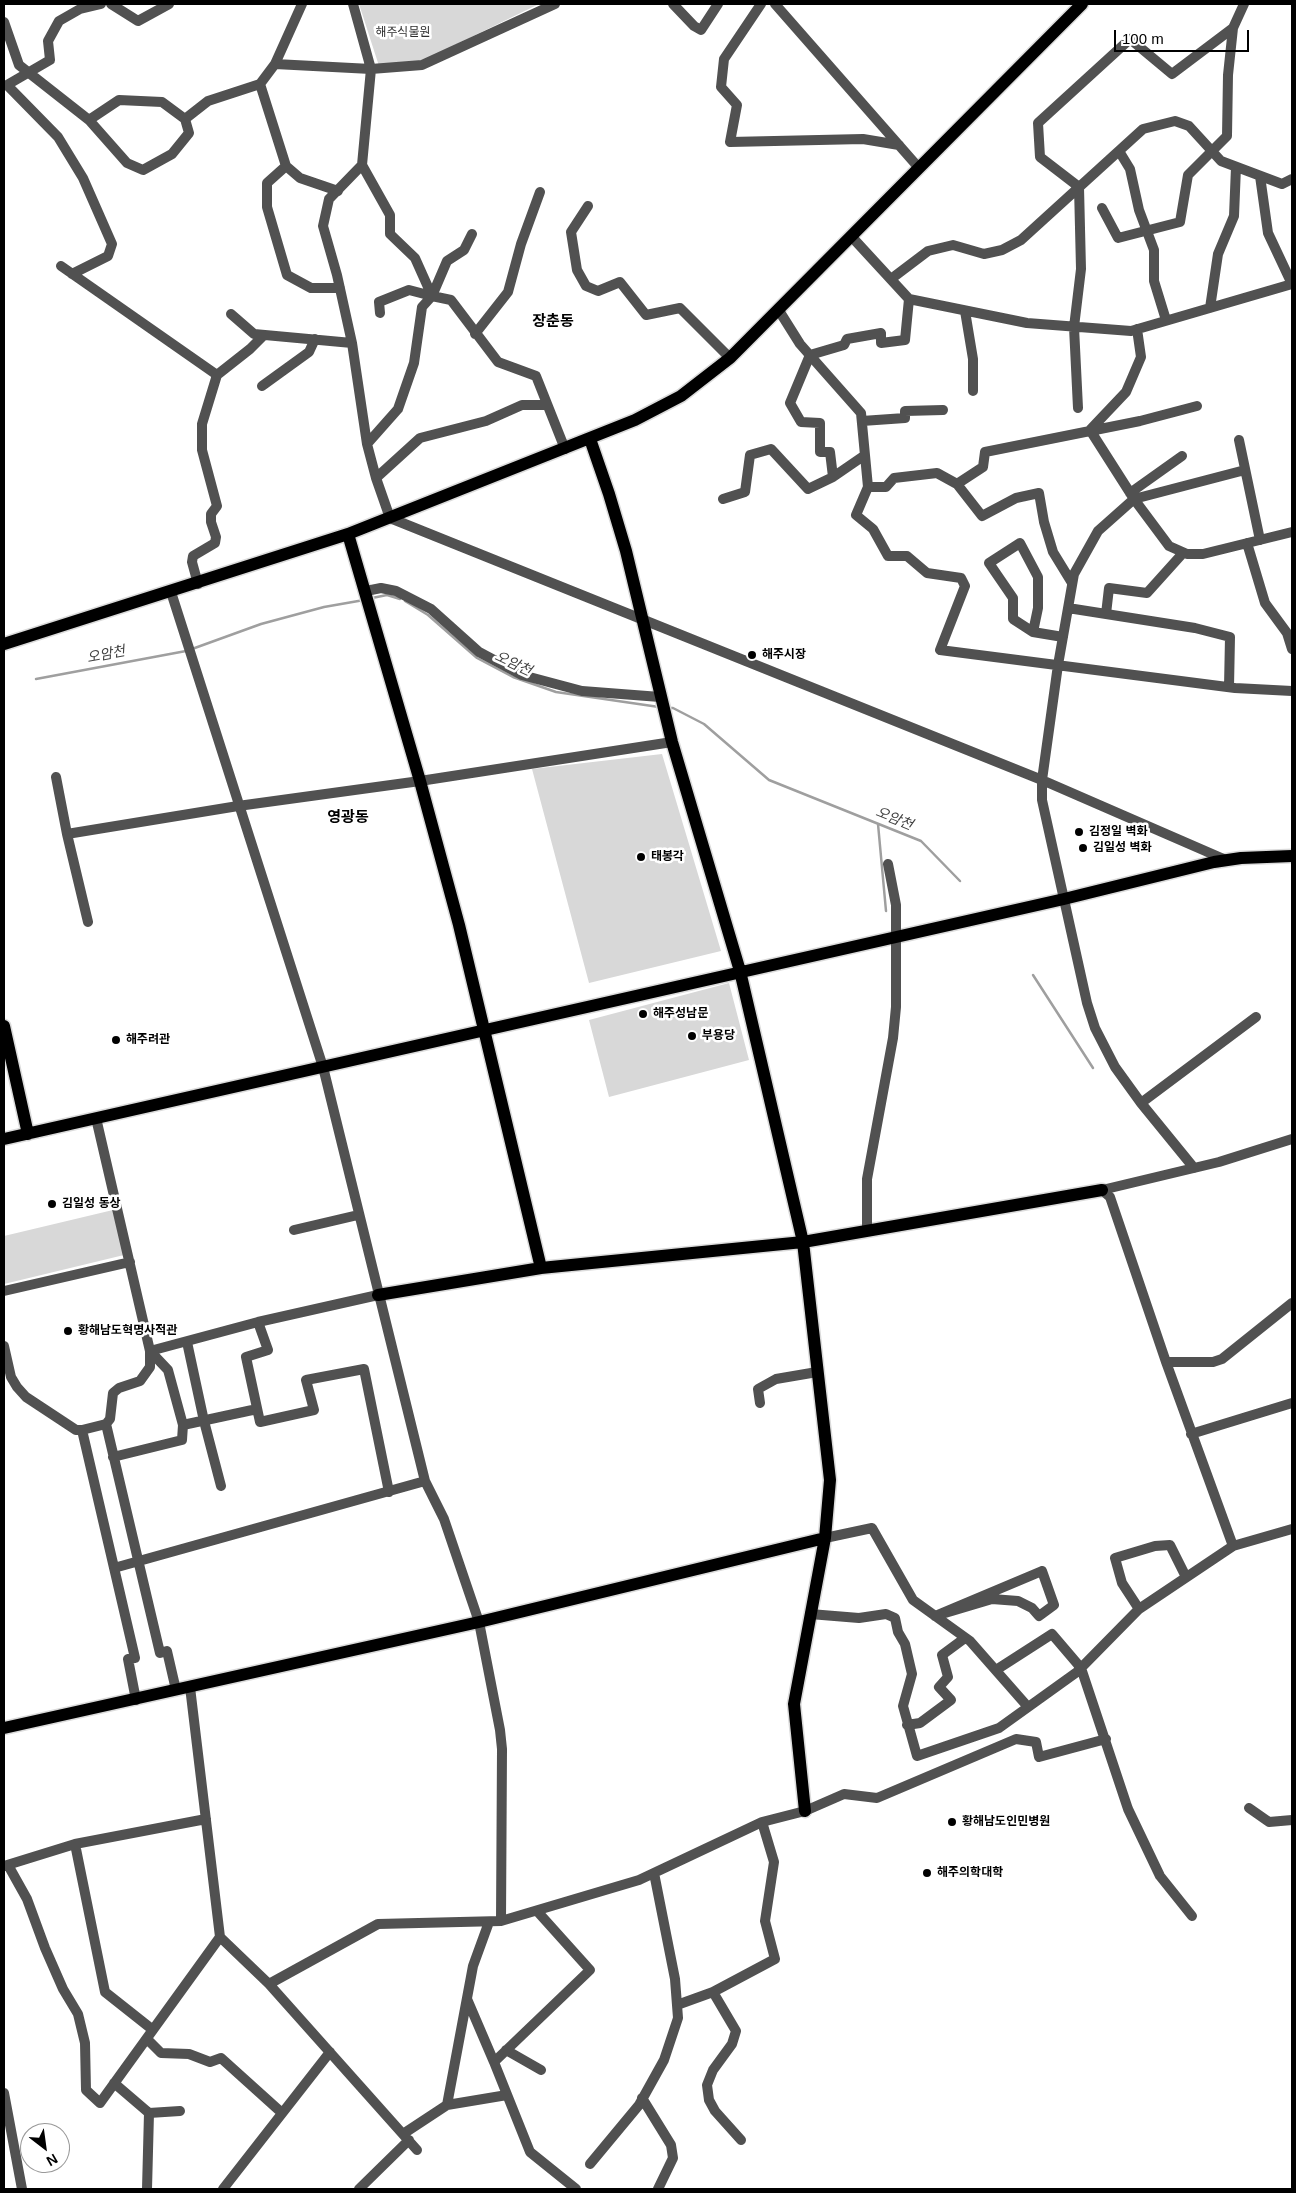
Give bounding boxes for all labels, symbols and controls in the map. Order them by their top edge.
scale bar [1116,20,1251,52]
park label: 해주식물원 [375,26,431,40]
text: 100 m [1122,30,1164,47]
district label: 장춘동 [532,313,574,331]
water label: 오암천 [85,643,127,667]
water label: 오암천 [492,648,534,680]
place label: 해주시장 [762,648,806,662]
marker: 해주시장 [746,649,758,661]
water label: 오암천 [873,804,915,834]
district label: 영광동 [327,809,369,827]
place label: 김정일 벽화 [1089,825,1148,839]
marker: 김정일 벽화 [1073,826,1085,838]
place label: 김일성 벽화 [1093,841,1152,855]
marker: 김일성 벽화 [1077,842,1089,854]
place label: 태봉각 [651,850,684,864]
marker: 태봉각 [635,851,647,863]
place label: 해주성남문 [653,1007,708,1021]
marker: 해주성남문 [637,1008,649,1020]
place label: 부용당 [702,1029,735,1043]
marker: 부용당 [686,1030,698,1042]
place label: 해주려관 [126,1033,170,1047]
marker: 해주려관 [110,1034,122,1046]
place label: 김일성 동상 [62,1197,121,1211]
marker: 김일성 동상 [46,1198,58,1210]
place label: 황해남도혁명사적관 [78,1324,177,1338]
marker: 황해남도혁명사적관 [62,1325,74,1337]
place label: 황해남도인민병원 [962,1815,1050,1829]
marker: 황해남도인민병원 [946,1816,958,1828]
place label: 해주의학대학 [937,1866,1003,1880]
marker: 해주의학대학 [921,1867,933,1879]
north arrow [20,2123,70,2173]
text: N [44,2151,60,2170]

